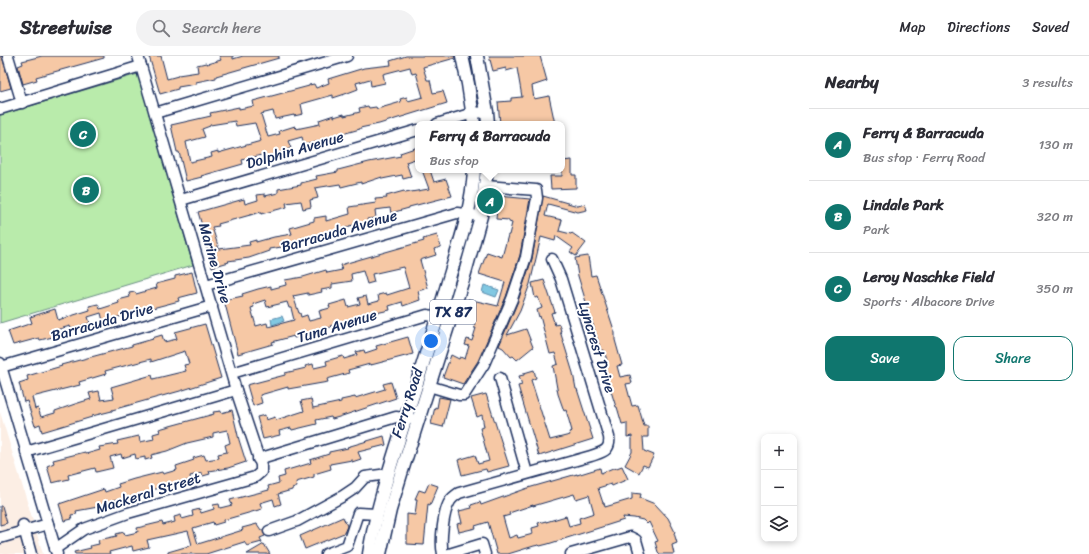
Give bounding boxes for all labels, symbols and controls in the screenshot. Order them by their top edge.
search box [136,10,416,46]
text: Streetwise [20,11,112,44]
text: Search here [182,15,261,41]
text: Map [899,15,925,40]
text: Directions [947,15,1010,40]
text: Saved [1032,15,1069,40]
icon: search [150,17,172,39]
text: Nearby [825,67,879,97]
text: 3 results [1022,71,1073,94]
pin: C [70,119,96,149]
text: Ferry & Barracuda [863,120,984,146]
popup [415,121,565,173]
text: Ferry & Barracuda [430,123,550,149]
street label: Dolphin Avenue [243,124,347,176]
text: A [834,133,842,156]
text: 130 m [1039,133,1073,156]
text: Bus stop · Ferry Road [863,146,985,169]
text: Bus stop [430,149,479,172]
pin: B [73,175,99,205]
pin: A [477,186,503,216]
text: Lindale Park [863,192,944,218]
street label: Barracuda Avenue [278,202,401,260]
text: B [834,205,842,228]
text: 320 m [1037,205,1073,228]
text: Park [863,218,890,241]
street label: Marine Drive [191,219,239,307]
text: Leroy Naschke Field [863,264,994,290]
text: C [834,277,842,300]
text: 350 m [1036,277,1073,300]
text: Sports · Albacore Drive [863,290,995,313]
street label: Barracuda Drive [48,295,156,349]
street label: Lyncrest Drive [571,298,623,396]
road number: TX 87 [430,300,476,324]
street label: Tuna Avenue [294,301,381,350]
your location [421,331,441,351]
button: Save [825,336,945,381]
button: Share [953,336,1073,381]
street label: Ferry Road [384,364,431,441]
map controls [761,434,797,542]
button: + [761,434,797,470]
street label: Mackeral Street [92,465,204,521]
button: − [761,470,797,506]
button: layers [761,506,797,542]

